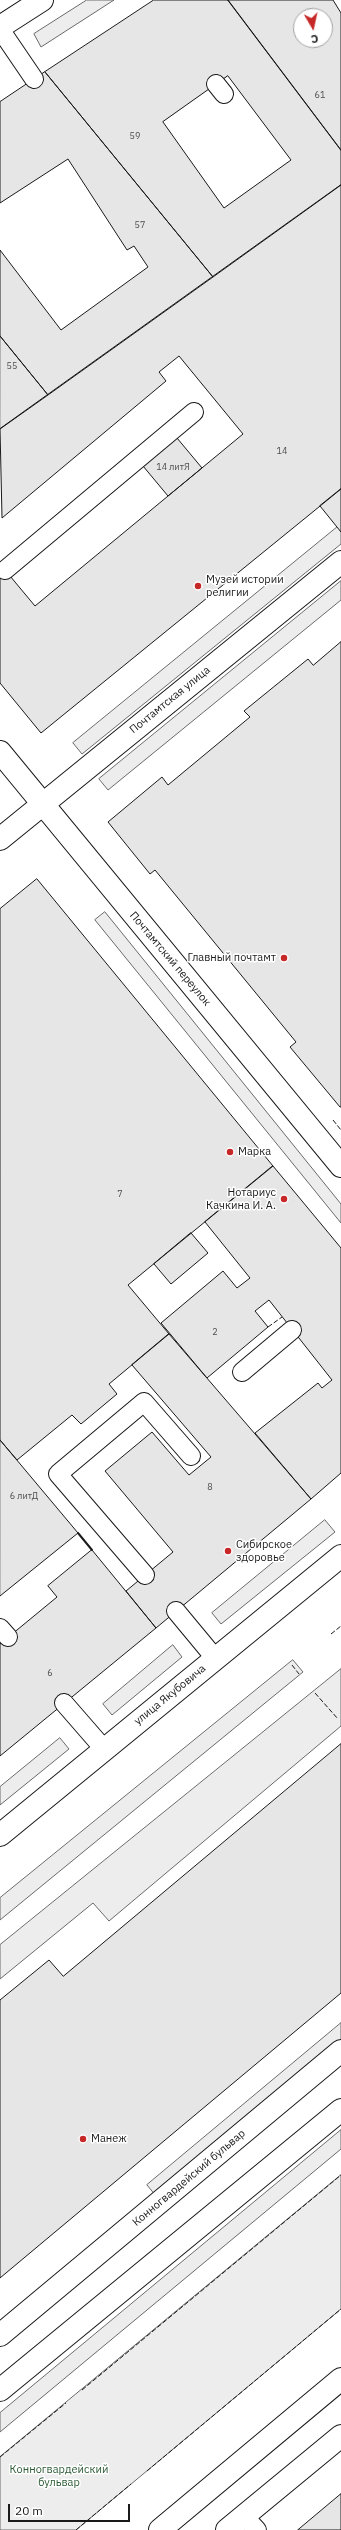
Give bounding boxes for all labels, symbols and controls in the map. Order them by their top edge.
north arrow [293,8,333,48]
text: С [310,31,319,46]
house number: 61 [315,90,325,100]
house number: 59 [130,131,140,141]
house number: 57 [135,220,145,230]
house number: 55 [7,361,17,371]
house number: 14 [277,446,287,456]
house number: 14 литЯ [156,462,190,472]
place label: Музей истории религии [206,573,284,599]
marker: Музей истории религии [193,581,203,591]
street label: Почтамтская улица [127,664,213,736]
street label: Почтамтский переулок [127,909,213,1009]
place label: Главный почтамт [187,951,276,965]
marker: Главный почтамт [279,953,289,963]
place label: Марка [238,1145,271,1159]
marker: Марка [225,1147,235,1157]
place label: Нотариус Качкина И. А. [206,1186,276,1212]
house number: 7 [117,1189,123,1199]
marker: Нотариус Качкина И. А. [279,1194,289,1204]
house number: 2 [212,1327,218,1337]
house number: 8 [207,1482,213,1492]
house number: 6 литД [10,1491,38,1501]
place label: Сибирское здоровье [236,1538,292,1564]
marker: Сибирское здоровье [223,1546,233,1556]
street label: улица Якубовича [131,1662,209,1728]
house number: 6 [47,1668,53,1678]
street label: Конногвардейский бульвар [130,2127,248,2229]
place label: Манеж [91,2132,127,2146]
marker: Манеж [78,2134,88,2144]
park label: Конногвардейский бульвар [10,2463,108,2489]
scale bar [10,2496,132,2522]
text: 20 m [15,2503,43,2518]

